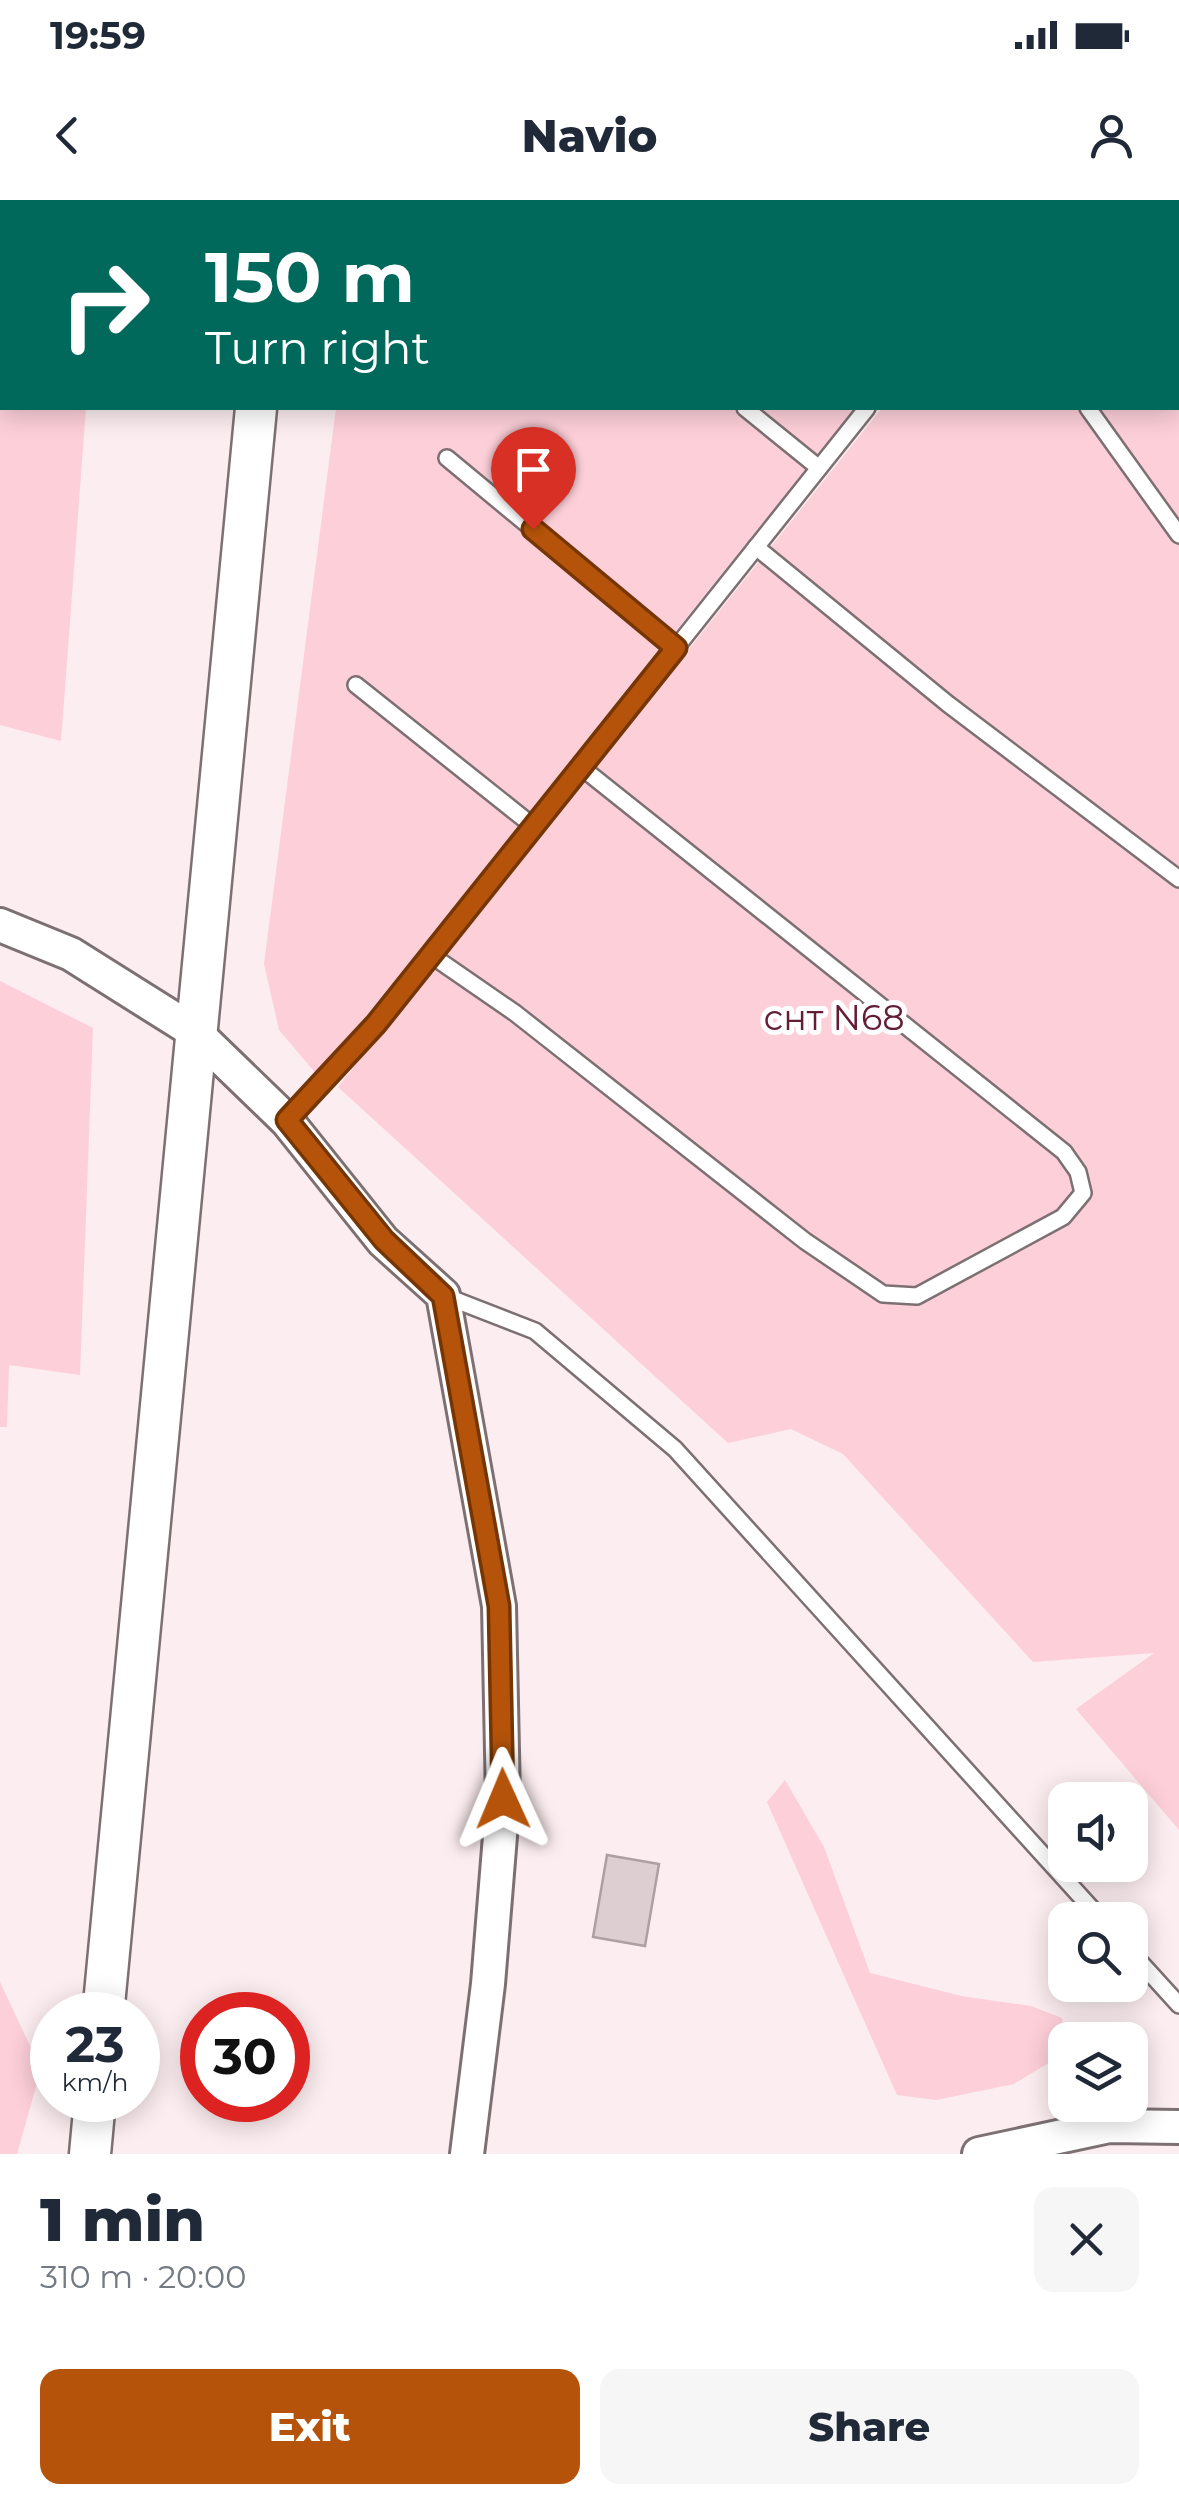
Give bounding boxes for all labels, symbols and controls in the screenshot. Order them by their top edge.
text: 19:59 [50,12,146,59]
icon: back [40,108,95,163]
text: Navio [521,108,658,163]
icon: person [1084,108,1139,163]
text: 150 m [205,234,415,320]
icon: right [40,240,170,370]
text: Turn right [205,320,430,375]
pin [491,427,576,530]
icon: arrive [506,442,561,497]
park label: снт N68 [763,996,905,1039]
position arrow [451,1747,555,1851]
map controls [1048,1782,1148,2122]
button: sound [1048,1782,1148,1882]
button: search [1048,1902,1148,2002]
speed limit sign: 30 [180,1992,310,2122]
text: 23 [65,2014,125,2075]
button: layers [1048,2022,1148,2122]
text: km/h [62,2067,128,2097]
text: 1 min [40,2183,205,2256]
button: close [1034,2187,1139,2292]
text: 310 m · 20:00 [40,2257,246,2296]
button: Exit [40,2369,580,2484]
button: Share [600,2369,1139,2484]

